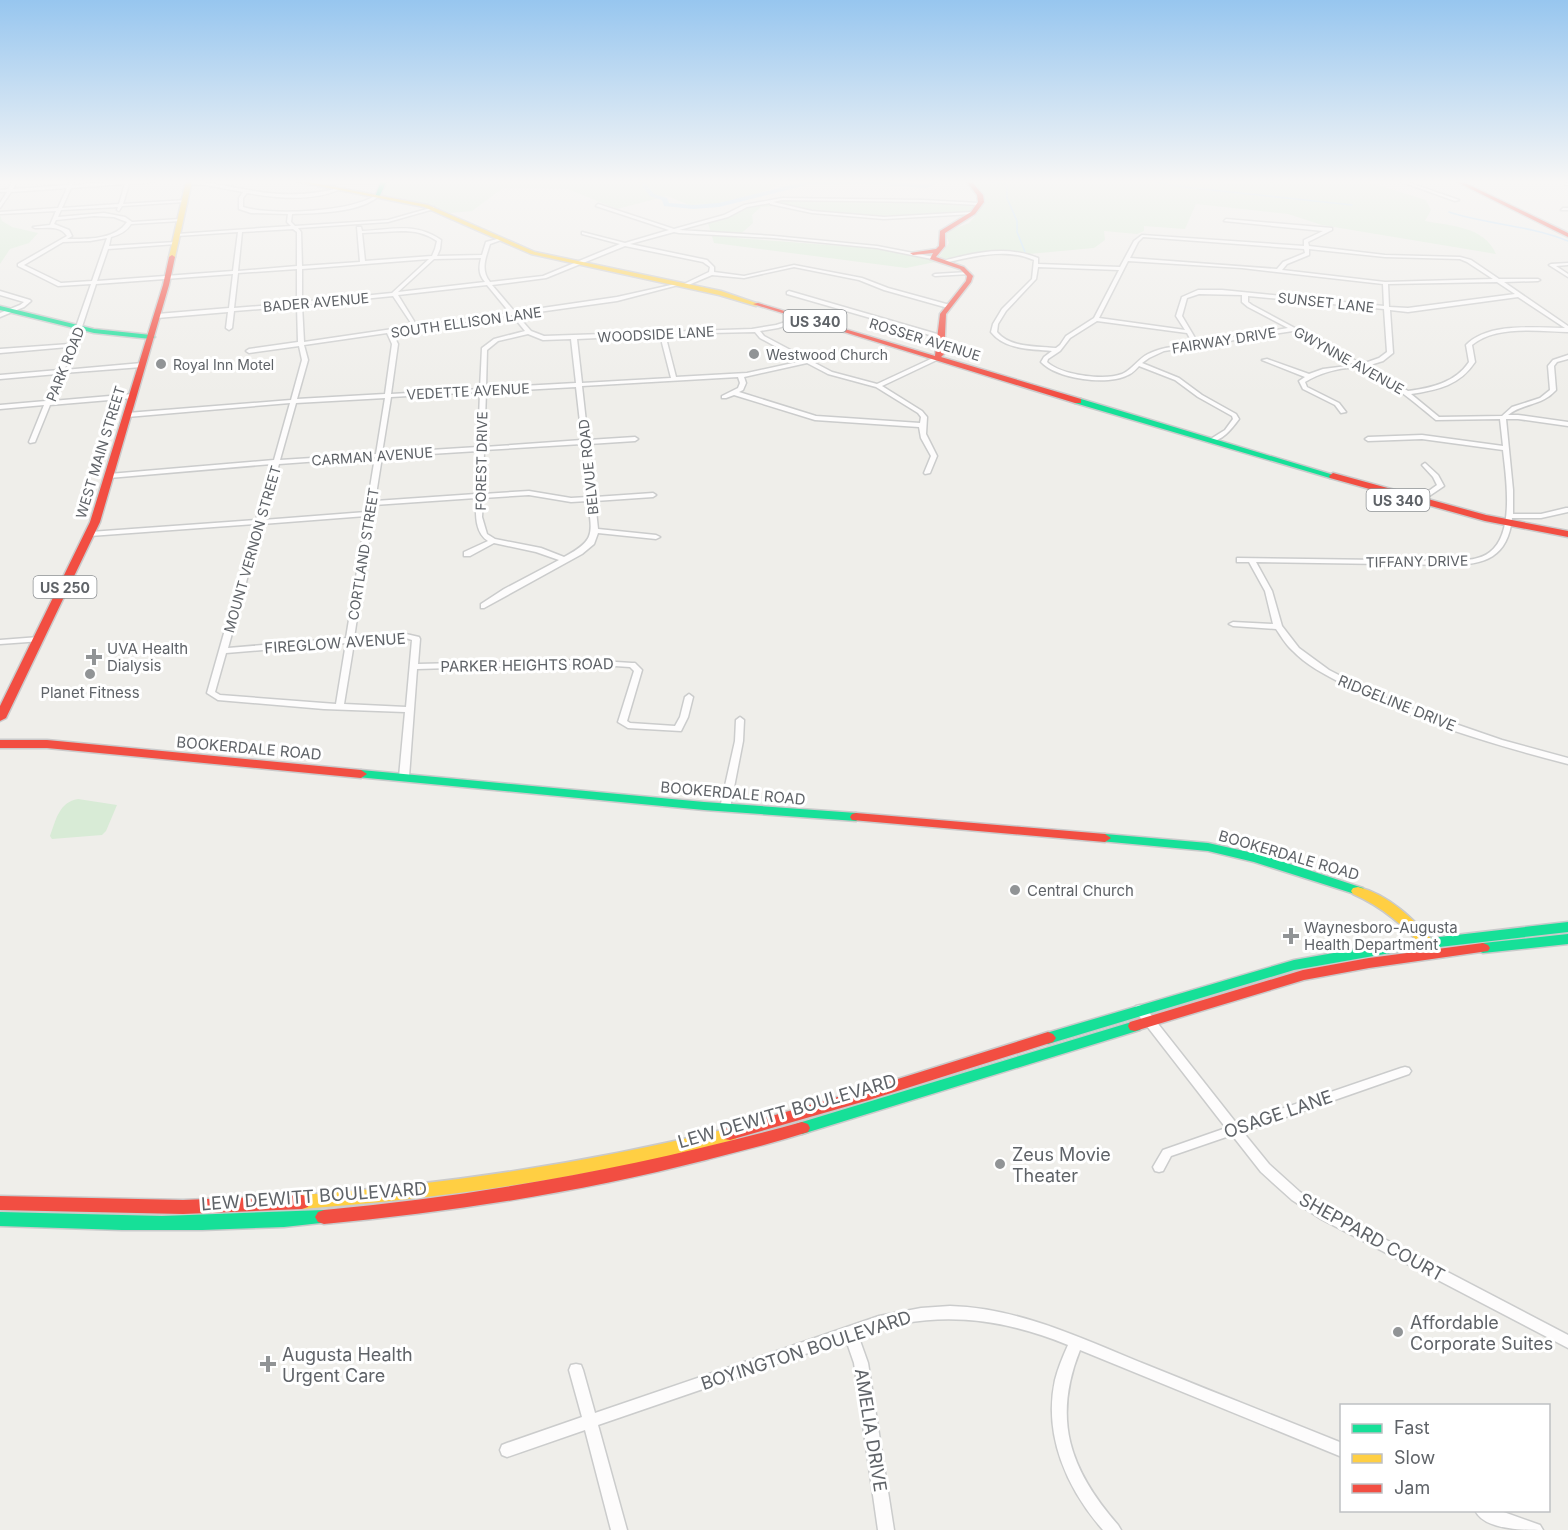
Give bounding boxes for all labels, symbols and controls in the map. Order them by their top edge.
street label: SUNSET LANE [1277,288,1375,316]
street label: BADER AVENUE [262,289,370,315]
street label: SOUTH ELLISON LANE [389,303,543,341]
road number: US 340 [784,310,846,332]
street label: ROSSER AVENUE [867,314,983,364]
street label: WOODSIDE LANE [597,322,715,346]
street label: FAIRWAY DRIVE [1171,323,1277,357]
street label: GWYNNE AVENUE [1291,323,1407,397]
street label: PARK ROAD [42,324,88,404]
place label: Westwood Church [766,346,888,363]
marker: Westwood Church [747,347,761,361]
place label: Royal Inn Motel [173,356,274,373]
marker: Royal Inn Motel [154,357,168,371]
street label: VEDETTE AVENUE [406,379,530,403]
street label: WEST MAIN STREET [72,384,128,520]
street label: FOREST DRIVE [472,411,490,511]
street label: BELVUE ROAD [575,418,601,516]
street label: CARMAN AVENUE [311,443,433,469]
street label: MOUNT VERNON STREET [220,464,284,634]
street label: CORTLAND STREET [344,486,382,622]
road number: US 340 [1366,489,1430,511]
street label: TIFFANY DRIVE [1366,552,1468,570]
road number: US 250 [34,576,97,598]
street label: FIREGLOW AVENUE [264,629,406,657]
place label: UVA Health Dialysis [107,639,188,675]
marker: UVA Health Dialysis [85,648,103,666]
street label: PARKER HEIGHTS ROAD [440,654,614,676]
marker: Planet Fitness [83,667,97,681]
street label: RIDGELINE DRIVE [1335,671,1459,735]
place label: Planet Fitness [40,683,140,702]
street label: BOOKERDALE ROAD [176,732,322,764]
street label: BOOKERDALE ROAD [660,777,806,809]
street label: BOOKERDALE ROAD [1216,826,1362,884]
place label: Central Church [1027,881,1134,900]
marker: Central Church [1008,883,1022,897]
place label: Waynesboro-Augusta Health Department [1304,918,1458,954]
marker: Waynesboro-Augusta Health Department [1282,927,1300,945]
street label: LEW DEWITT BOULEVARD [675,1070,899,1152]
street label: OSAGE LANE [1221,1086,1335,1142]
place label: Zeus Movie Theater [1012,1144,1111,1186]
marker: Zeus Movie Theater [993,1157,1007,1171]
street label: LEW DEWITT BOULEVARD [200,1178,428,1214]
street label: SHEPPARD COURT [1296,1188,1448,1286]
street label: BOYINGTON BOULEVARD [698,1306,914,1394]
place label: Affordable Corporate Suites [1410,1312,1553,1354]
marker: Affordable Corporate Suites [1391,1325,1405,1339]
place label: Augusta Health Urgent Care [282,1344,413,1386]
marker: Augusta Health Urgent Care [259,1355,277,1373]
street label: AMELIA DRIVE [851,1367,891,1493]
legend [1340,1404,1550,1512]
text: Fast [1394,1417,1430,1438]
text: Slow [1394,1447,1435,1468]
text: Jam [1394,1477,1430,1498]

